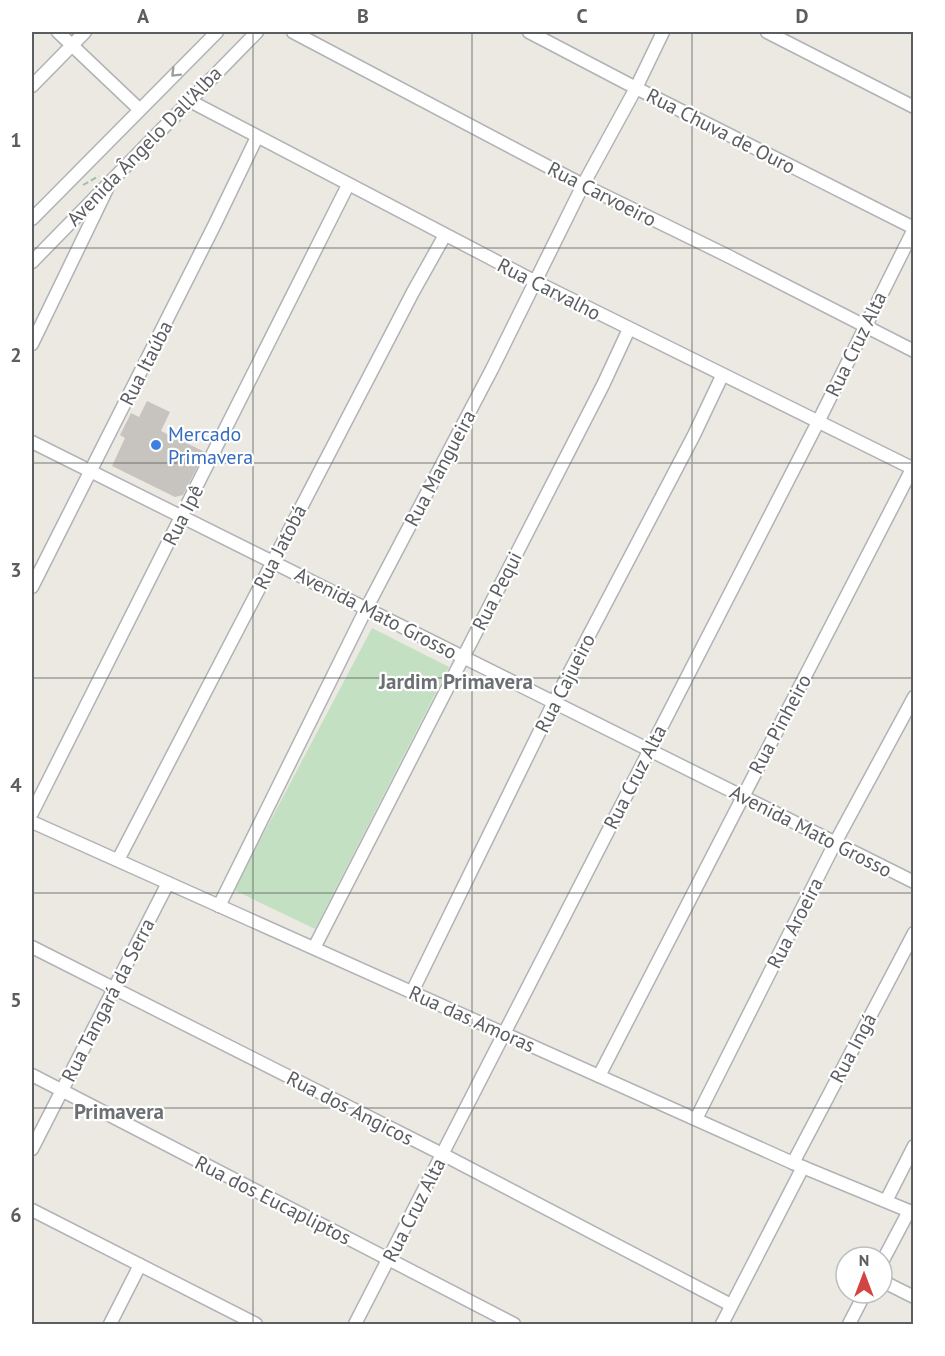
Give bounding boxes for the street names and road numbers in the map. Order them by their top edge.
street label: Avenida Ângelo Dall'Alba [61,61,227,231]
street label: Rua Chuva de Ouro [642,82,800,180]
street label: Rua Carvoeiro [543,155,661,233]
street label: Rua Carvalho [493,252,605,326]
street label: Rua Cruz Alta [819,287,893,401]
street label: Rua Itaúba [114,316,178,410]
street label: Rua Mangueira [398,405,482,531]
street label: Rua Ipê [157,480,209,550]
street label: Rua Jatobá [248,500,312,594]
street label: Rua Pequi [466,547,528,635]
street label: Avenida Mato Grosso [291,561,461,665]
street label: Rua Cajueiro [529,629,601,737]
street label: Rua Pinheiro [743,670,817,778]
street label: Rua Cruz Alta [598,720,672,834]
street label: Avenida Mato Grosso [726,779,896,883]
street label: Rua Aroeira [761,873,829,973]
street label: Rua Tangará da Serra [56,914,160,1086]
street label: Rua das Amoras [405,980,539,1058]
street label: Rua Ingá [824,1009,882,1087]
street label: Rua dos Angicos [282,1065,418,1151]
street label: Rua dos Eucapliptos [190,1149,356,1251]
street label: Rua Cruz Alta [377,1153,451,1267]

